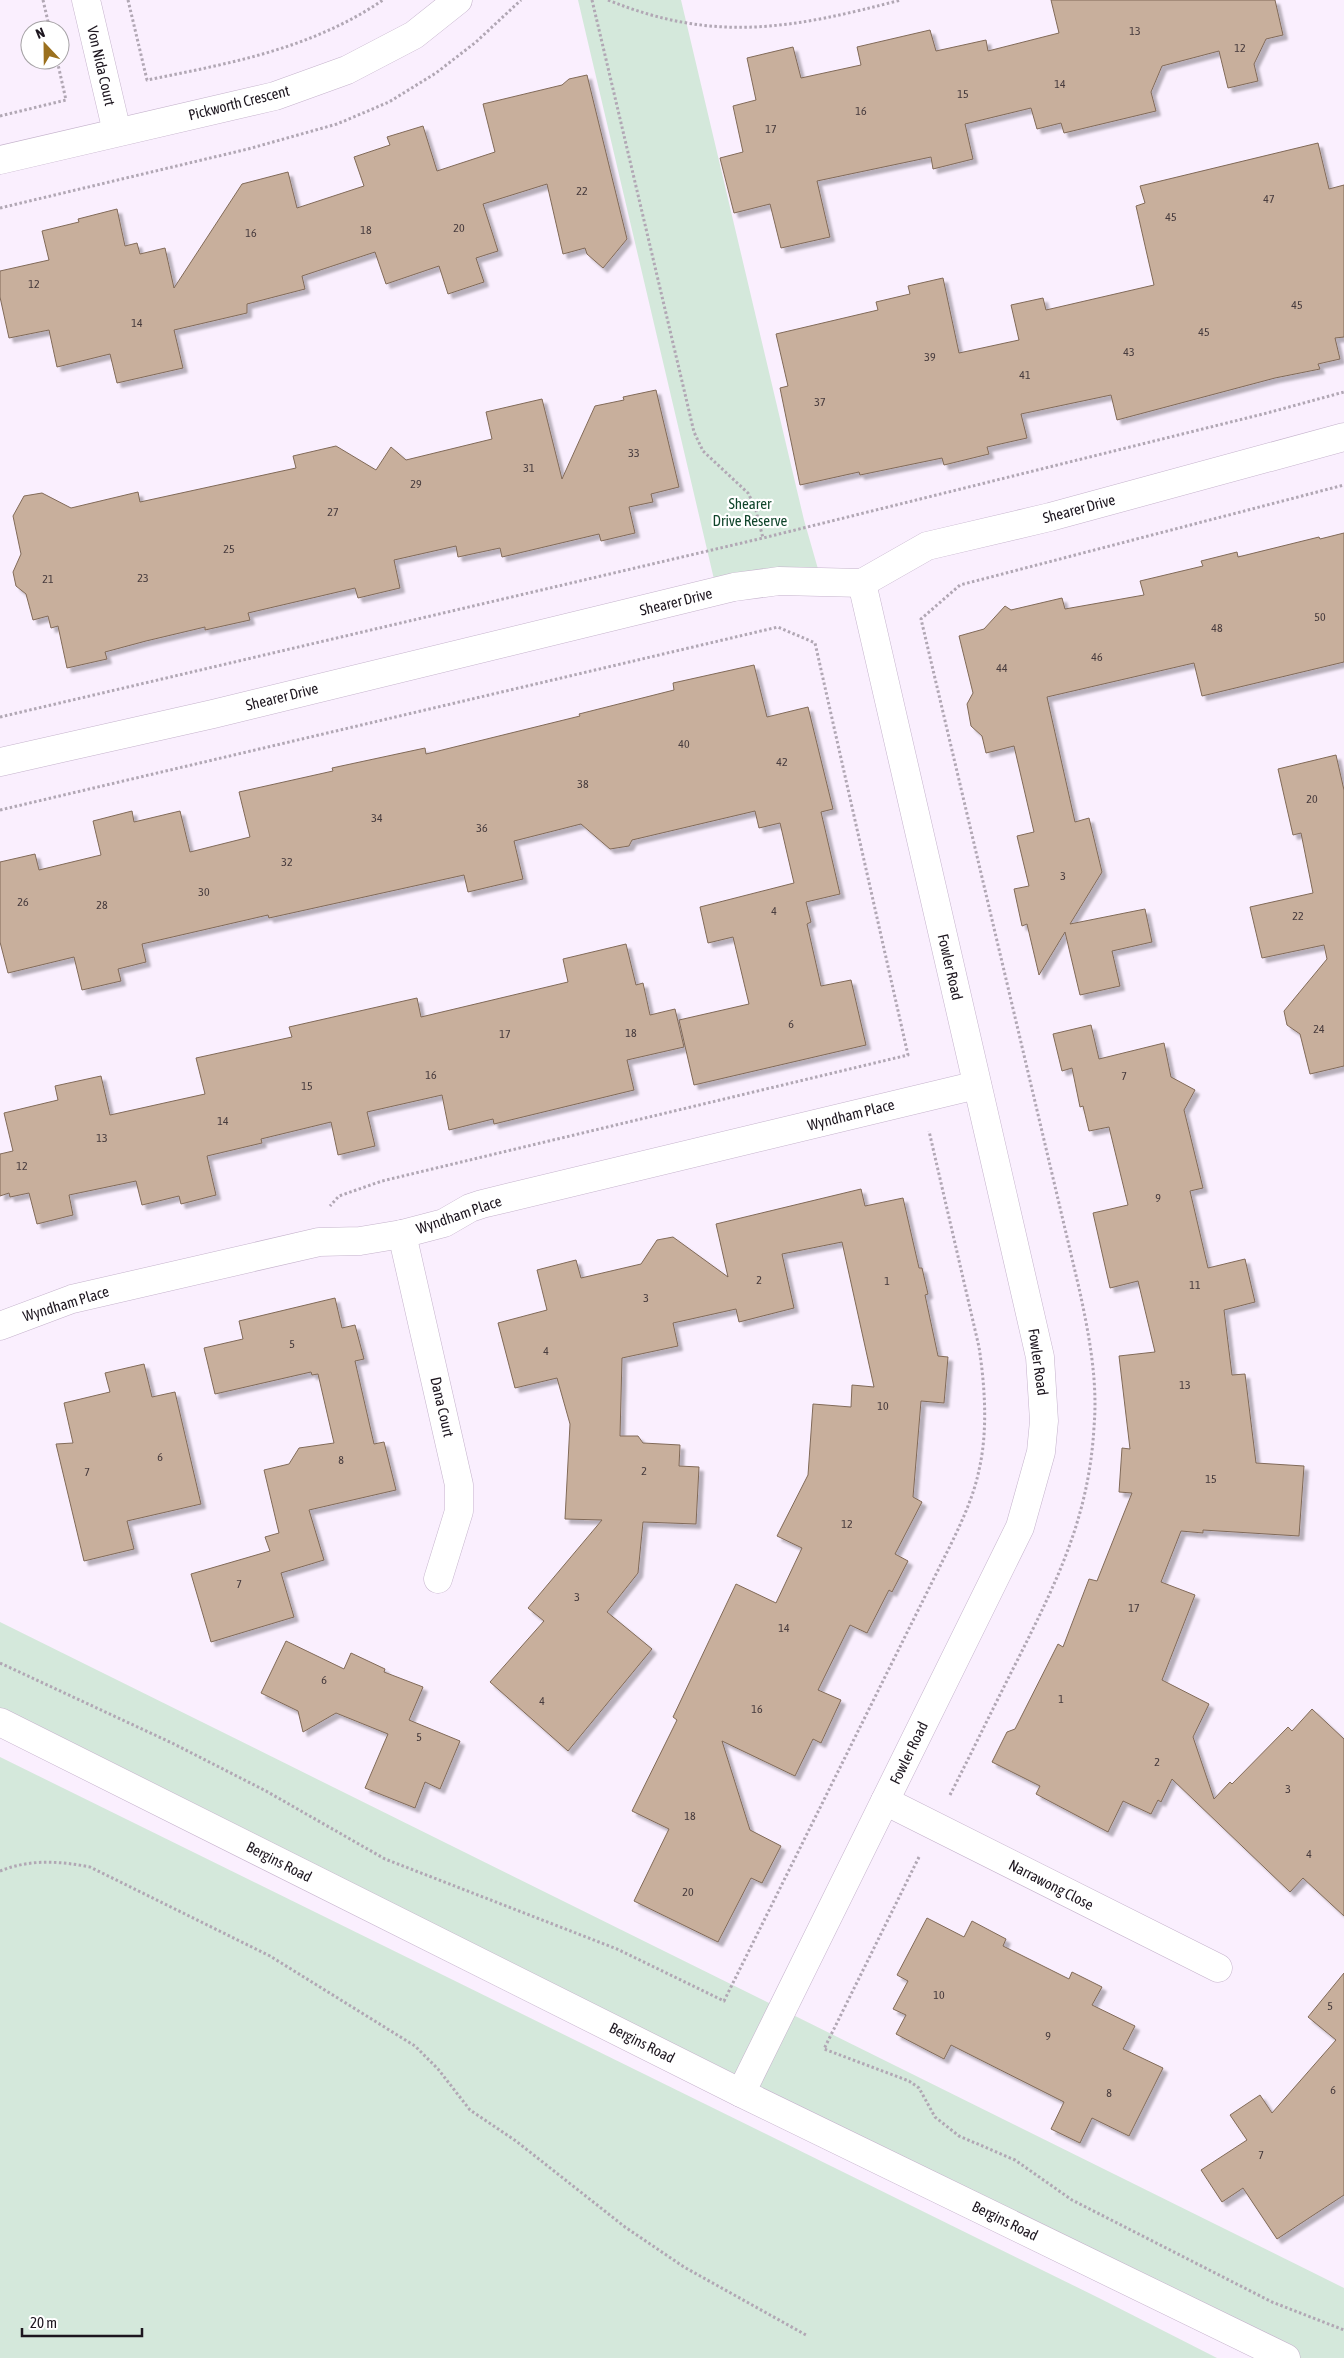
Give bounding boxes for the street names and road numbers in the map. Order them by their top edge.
street label: Von Nida Court [84,24,119,107]
street label: Pickworth Crescent [187,82,291,123]
street label: Shearer Drive [1041,491,1117,526]
street label: Shearer Drive [638,584,714,619]
street label: Shearer Drive [244,679,320,714]
street label: Fowler Road [935,932,966,1002]
street label: Wyndham Place [806,1095,896,1134]
street label: Wyndham Place [414,1192,504,1237]
street label: Wyndham Place [21,1282,111,1325]
street label: Fowler Road [1025,1327,1052,1396]
street label: Dana Court [427,1375,458,1439]
street label: Fowler Road [886,1719,931,1787]
street label: Bergins Road [244,1838,315,1885]
street label: Narrawong Close [1006,1856,1097,1913]
street label: Bergins Road [607,2019,678,2066]
street label: Bergins Road [970,2197,1041,2244]

